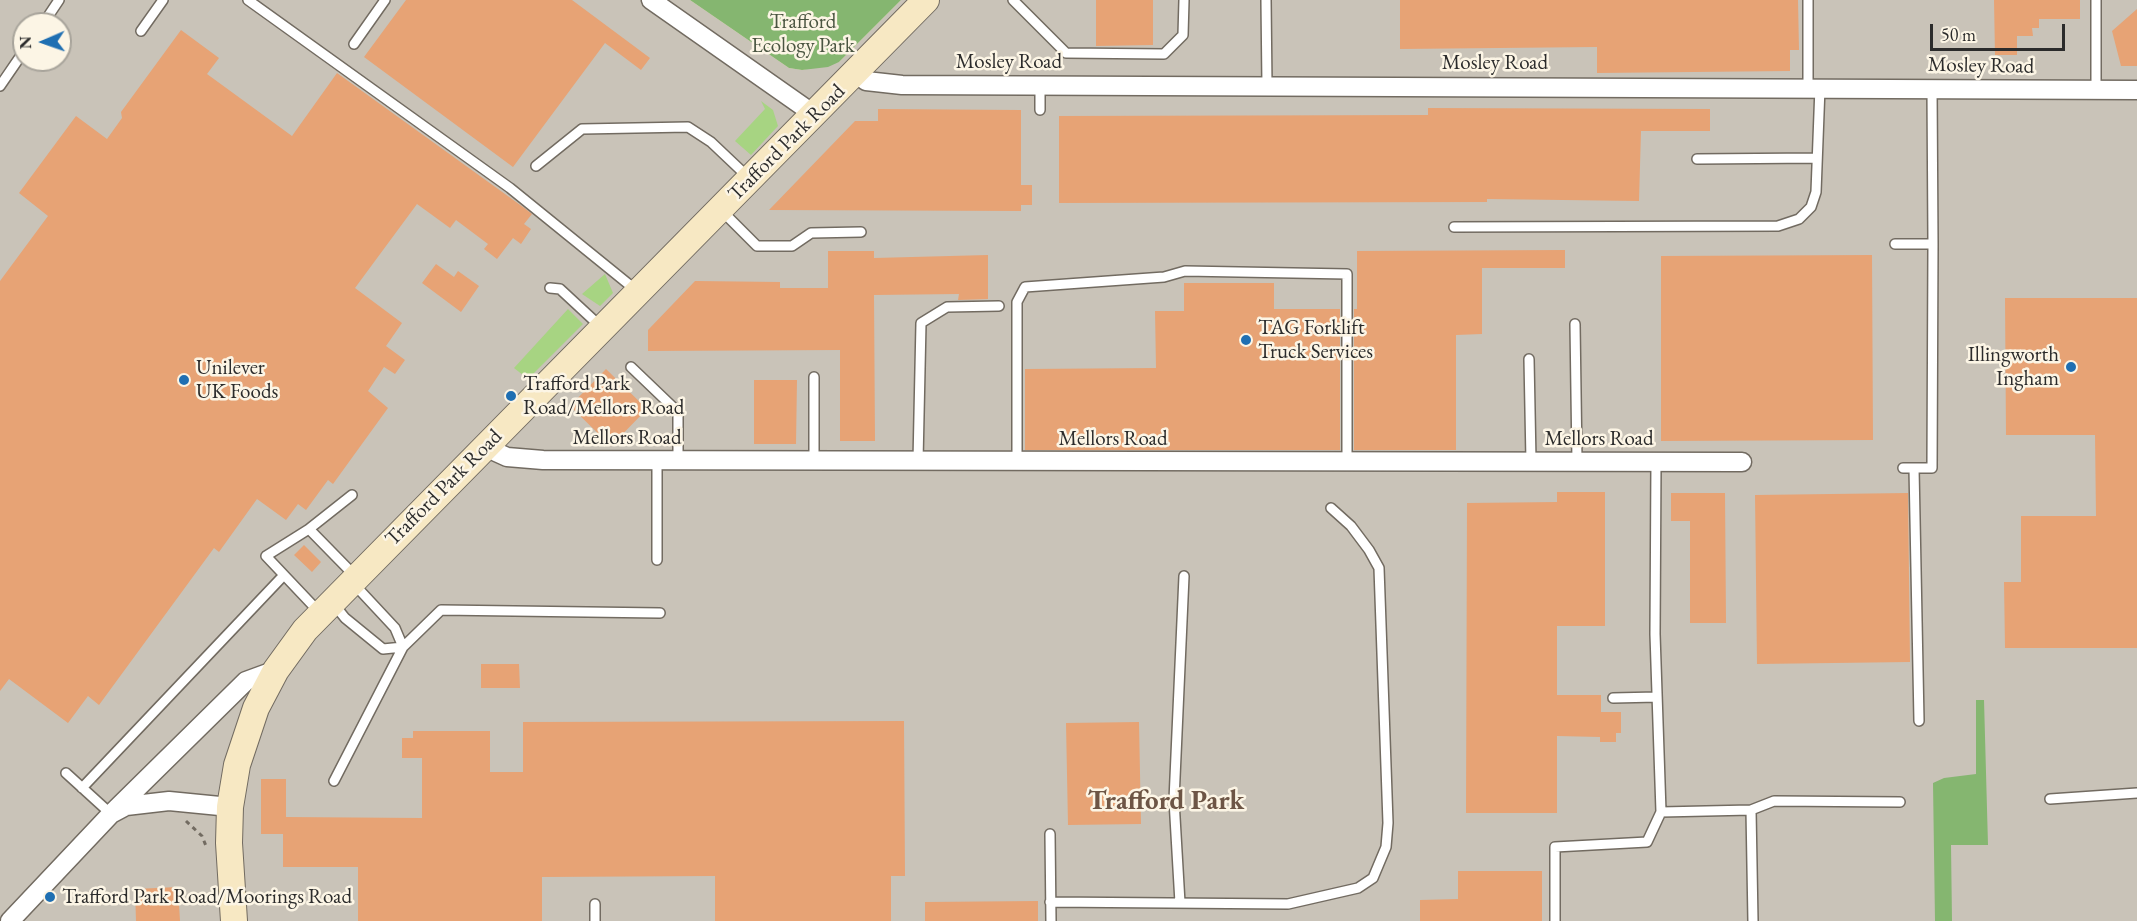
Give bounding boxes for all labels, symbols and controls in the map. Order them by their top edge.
park label: Trafford Ecology Park [751,9,855,59]
north arrow [12,12,72,72]
scale bar [1933,12,2068,50]
text: 50 m [1941,23,1976,46]
text: N [15,36,36,49]
street label: Mosley Road [956,49,1062,75]
street label: Mosley Road [1442,50,1548,76]
street label: Mosley Road [1928,52,2034,80]
street label: Trafford Park Road [723,79,851,207]
place label: TAG Forklift Truck Services [1258,315,1373,365]
marker: TAG Forklift Truck Services [1239,333,1253,347]
place label: Illingworth Ingham [1968,342,2059,392]
place label: Unilever UK Foods [196,355,278,405]
marker: Illingworth Ingham [2064,360,2078,374]
place label: Trafford Park Road/Mellors Road [523,371,684,421]
marker: Unilever UK Foods [177,373,191,387]
marker: Trafford Park Road/Mellors Road [504,389,518,403]
street label: Trafford Park Road [380,424,508,552]
street label: Mellors Road [572,425,682,451]
street label: Mellors Road [1058,426,1168,452]
street label: Mellors Road [1544,426,1654,452]
district label: Trafford Park [1088,786,1244,818]
place label: Trafford Park Road/Moorings Road [62,884,352,910]
marker: Trafford Park Road/Moorings Road [43,890,57,904]

